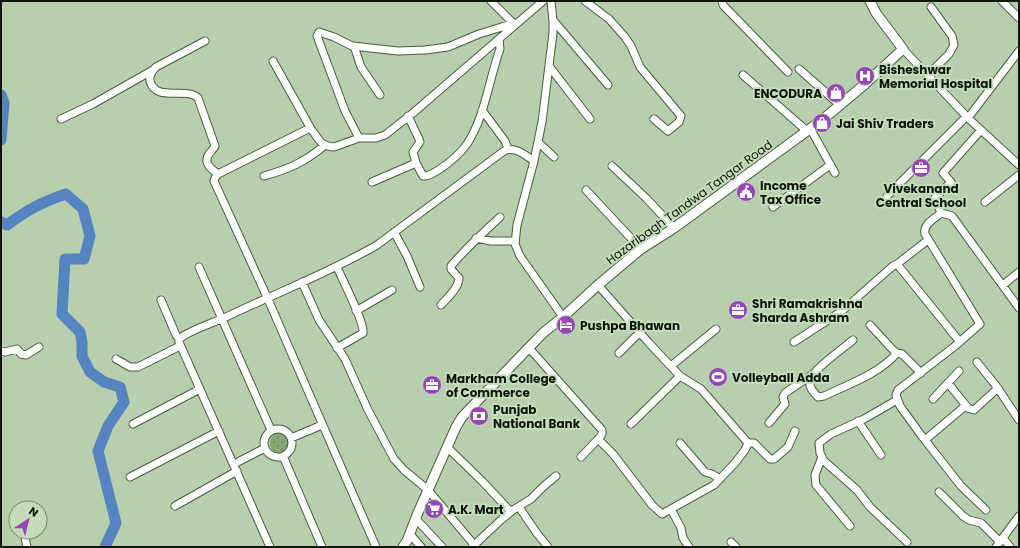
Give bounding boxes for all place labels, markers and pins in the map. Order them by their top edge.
place label: Bisheshwar Memorial Hospital [879,61,992,92]
hospital icon: Bisheshwar Memorial Hospital [854,65,876,87]
shop icon: ENCODURA [825,82,847,104]
place label: ENCODURA [754,85,822,102]
shop icon: Jai Shiv Traders [811,112,833,134]
place label: Jai Shiv Traders [836,115,934,132]
office icon: Vivekanand Central School [910,157,932,179]
place label: Income Tax Office [760,177,822,208]
place label: Vivekanand Central School [876,180,966,211]
public building icon: Income Tax Office [735,181,757,203]
place label: Shri Ramakrishna Sharda Ashram [752,295,863,326]
office icon: Shri Ramakrishna Sharda Ashram [727,299,749,321]
hotel icon: Pushpa Bhawan [555,314,577,336]
place label: Pushpa Bhawan [580,317,680,334]
sports icon: Volleyball Adda [707,366,729,388]
place label: Volleyball Adda [732,369,830,386]
place label: Markham College of Commerce [446,370,557,401]
office icon: Markham College of Commerce [421,374,443,396]
place label: Punjab National Bank [493,401,581,432]
bank icon: Punjab National Bank [468,405,490,427]
supermarket icon: A.K. Mart [423,498,445,520]
place label: A.K. Mart [448,501,504,518]

